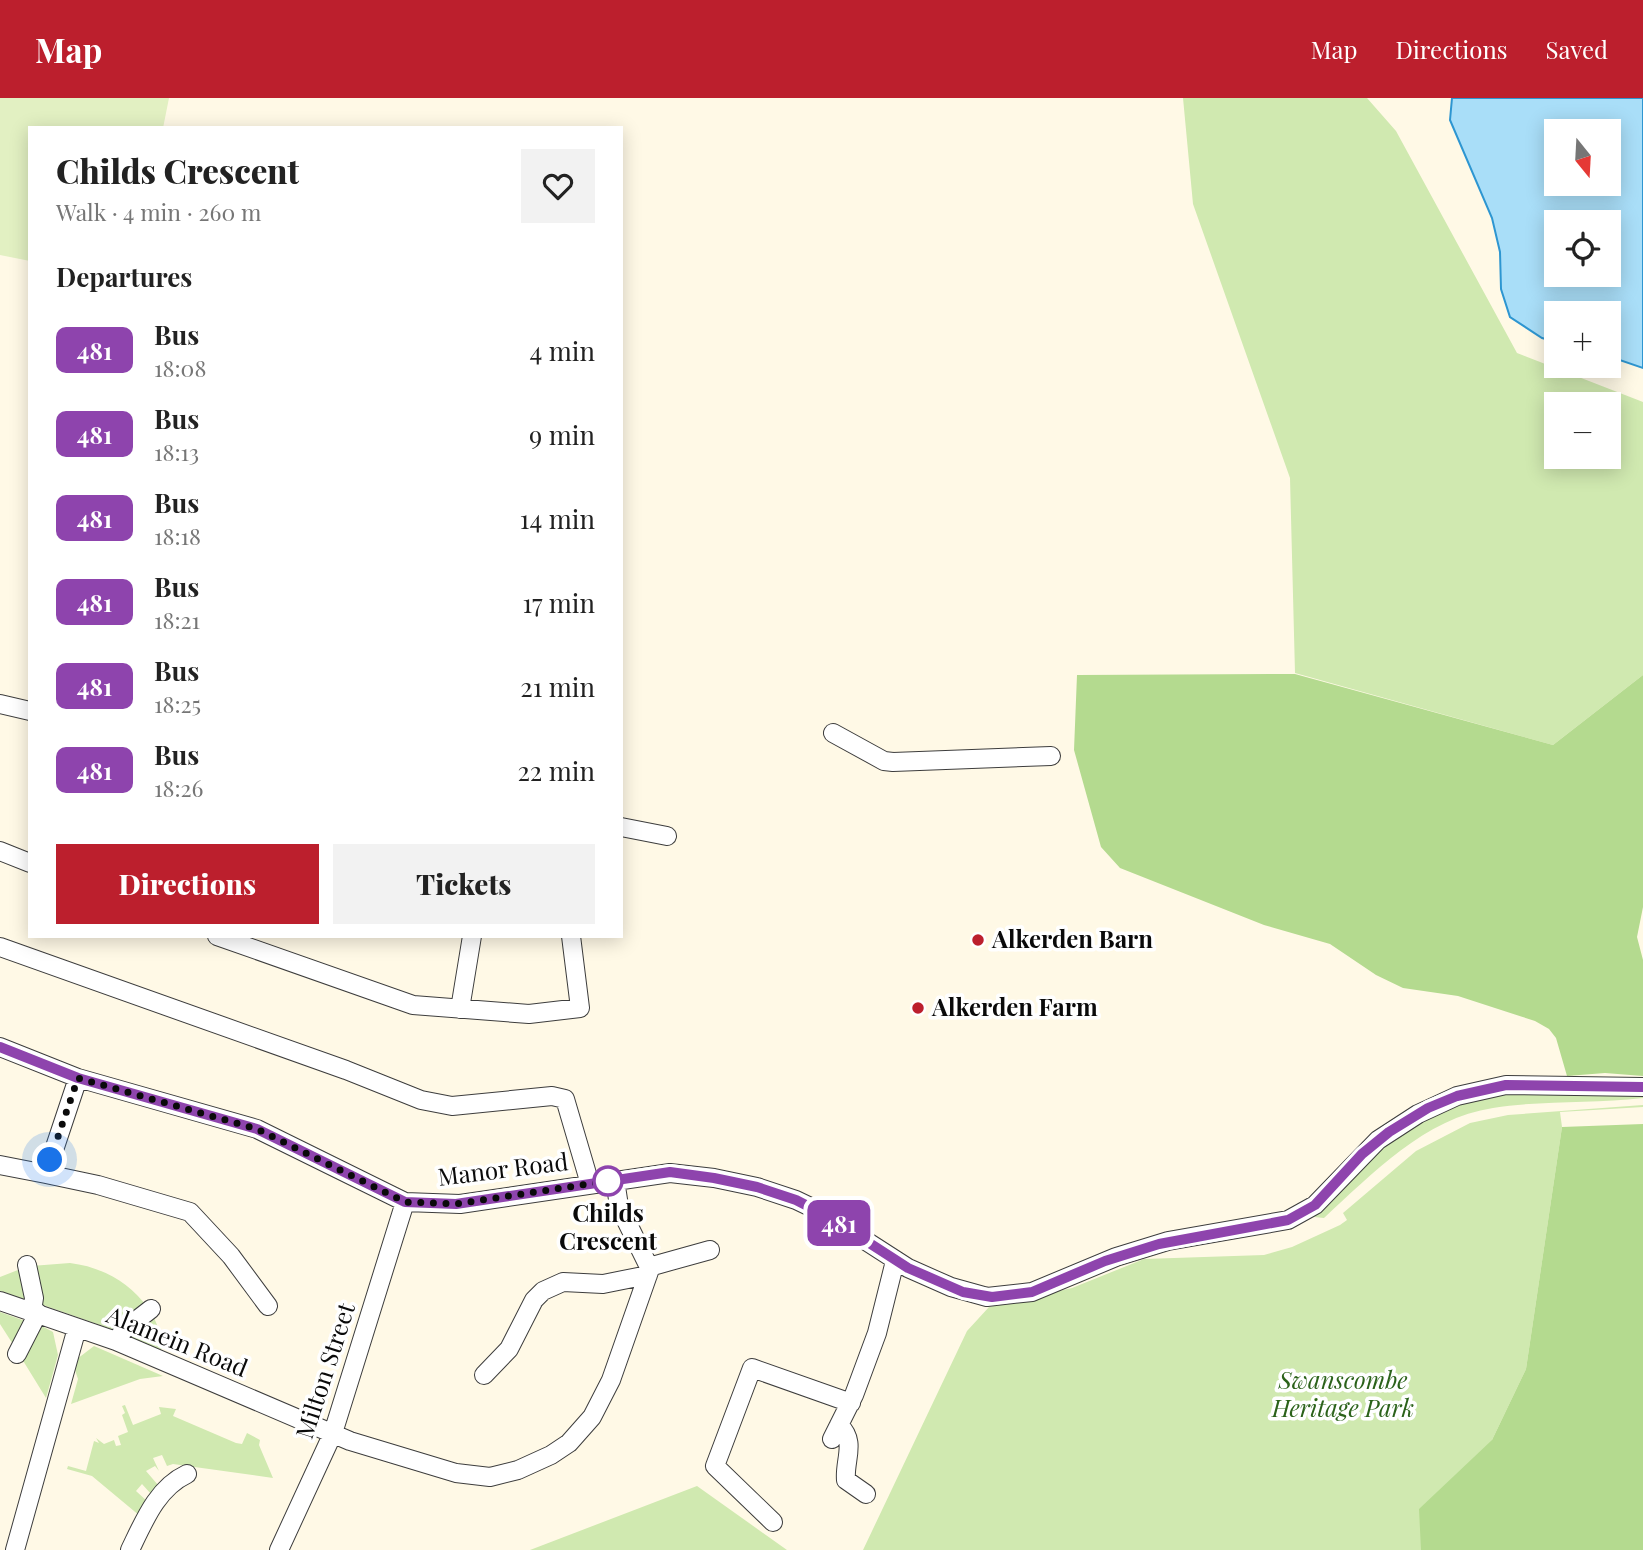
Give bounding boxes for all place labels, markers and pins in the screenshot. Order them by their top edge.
place label: Alkerden Barn [991,922,1153,954]
marker: Alkerden Barn [970,932,986,948]
place label: Alkerden Farm [931,990,1098,1022]
marker: Alkerden Farm [910,1000,926,1016]
marker: Childs Crescent [593,1166,623,1196]
place label: Childs Crescent [559,1196,658,1256]

